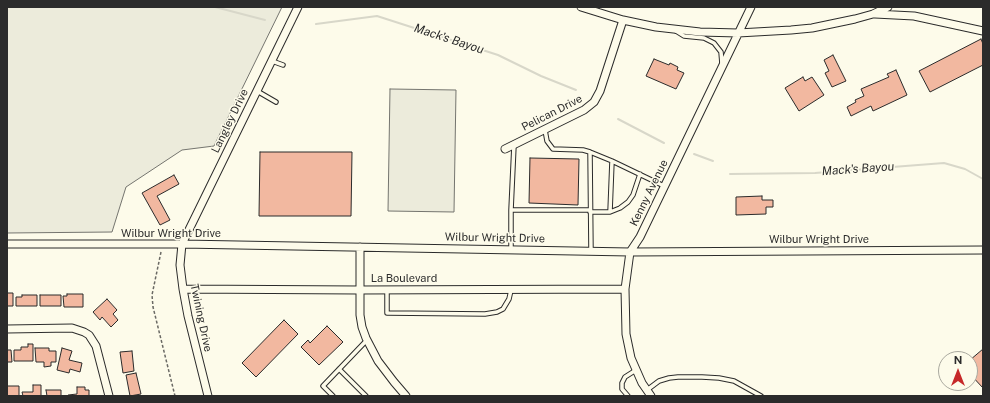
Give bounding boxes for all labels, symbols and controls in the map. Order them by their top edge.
water label: Mack's Bayou [412,21,486,57]
street label: Langley Drive [209,87,251,155]
street label: Pelican Drive [519,92,585,134]
street label: Kenny Avenue [627,158,671,228]
water label: Mack's Bayou [821,159,895,179]
street label: Wilbur Wright Drive [121,227,221,241]
street label: Wilbur Wright Drive [445,231,545,245]
street label: Wilbur Wright Drive [769,233,869,247]
street label: La Boulevard [371,272,437,286]
street label: Twining Drive [187,283,215,353]
north arrow [938,351,978,391]
text: N [954,354,962,366]

